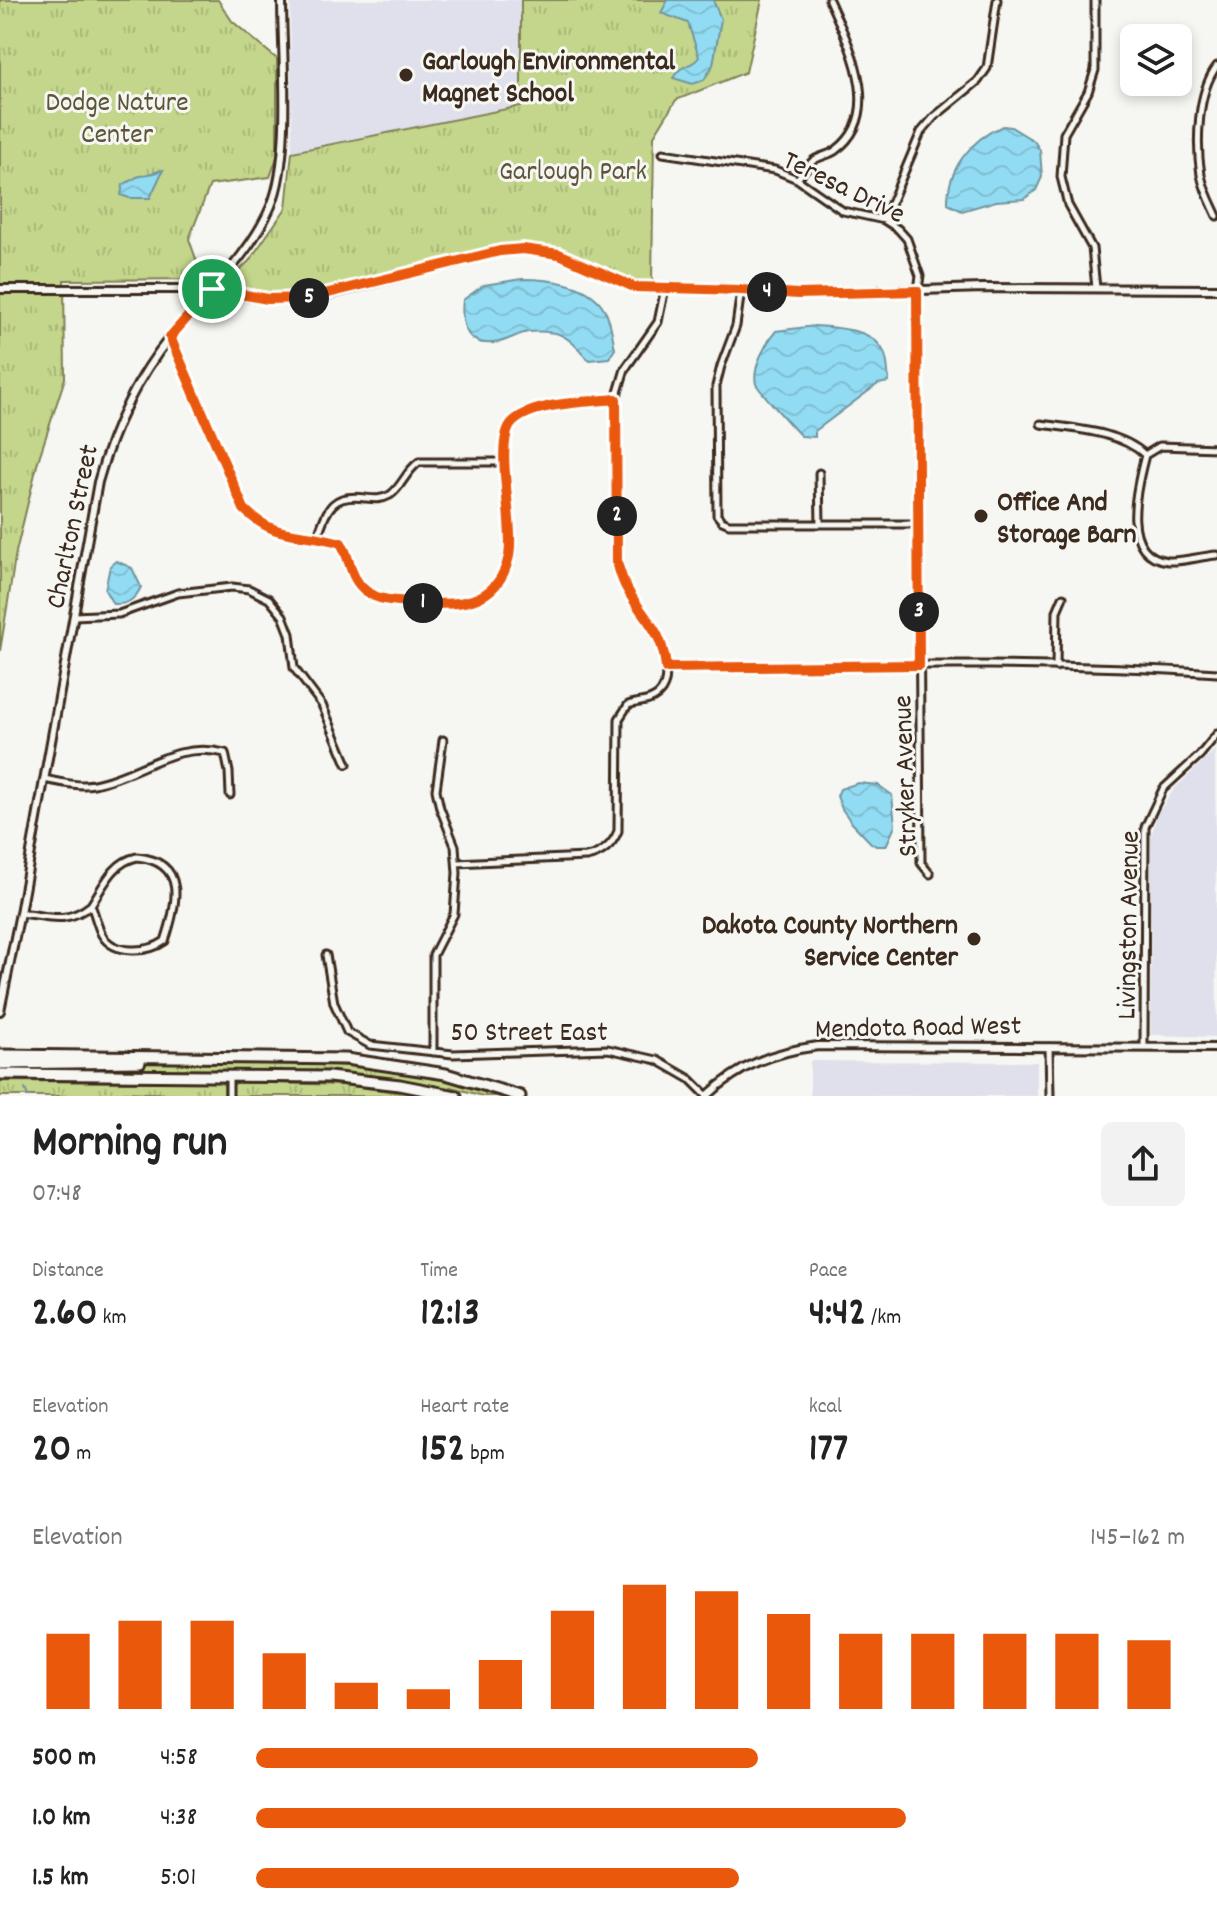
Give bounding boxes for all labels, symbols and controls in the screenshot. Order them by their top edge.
map controls [1120,24,1192,96]
button: layers [1120,24,1192,96]
place label: Garlough Environmental Magnet School [422,44,676,116]
marker: Garlough Environmental Magnet School [397,66,415,84]
park label: Dodge Nature Center [45,85,189,157]
street label: Teresa Drive [775,143,911,236]
park label: Garlough Park [499,154,647,194]
pin [178,255,246,323]
icon: arrive [190,267,234,311]
pin: 4 [747,272,787,312]
text: 4 [762,276,772,307]
pin: 5 [289,278,329,318]
text: 5 [304,282,314,313]
street label: Charlton Street [38,441,112,613]
place label: Office And Storage Barn [997,485,1136,557]
pin: 2 [597,496,637,536]
text: 2 [612,500,622,531]
marker: Office And Storage Barn [972,507,990,525]
pin: 1 [403,583,443,623]
text: 1 [421,587,425,618]
pin: 3 [899,592,939,632]
text: 3 [914,596,924,627]
street label: Stryker Avenue [885,694,931,857]
street label: Livingston Avenue [1109,830,1153,1020]
place label: Dakota County Northern Service Center [702,908,959,980]
marker: Dakota County Northern Service Center [965,930,983,948]
street label: Mendota Road West [815,1008,1022,1052]
street label: 50 Street East [450,1015,608,1055]
text: Morning run [32,1114,227,1177]
button: share [1101,1122,1185,1206]
text: 07:48 [32,1176,82,1213]
text: Distance [32,1256,104,1287]
text: Time [420,1256,458,1287]
text: Pace [809,1256,848,1287]
text: 2.60 [32,1287,98,1344]
text: 12:13 [420,1287,480,1344]
text: 4:42 [809,1287,866,1344]
text: km [98,1303,127,1334]
text: /km [866,1303,901,1334]
text: Elevation [32,1392,109,1423]
text: Heart rate [420,1392,509,1423]
text: kcal [809,1392,842,1423]
text: 20 [32,1423,71,1480]
text: 152 [420,1423,465,1480]
text: 177 [809,1423,848,1480]
text: m [71,1439,91,1470]
text: bpm [465,1439,505,1470]
text: Elevation [32,1520,122,1557]
text: 145–162 m [1090,1520,1185,1557]
text: 500 m [32,1740,96,1777]
text: 4:58 [160,1740,198,1777]
text: 1.0 km [32,1800,91,1837]
text: 4:38 [160,1800,197,1837]
text: 1.5 km [32,1860,89,1897]
text: 5:01 [160,1860,196,1897]

